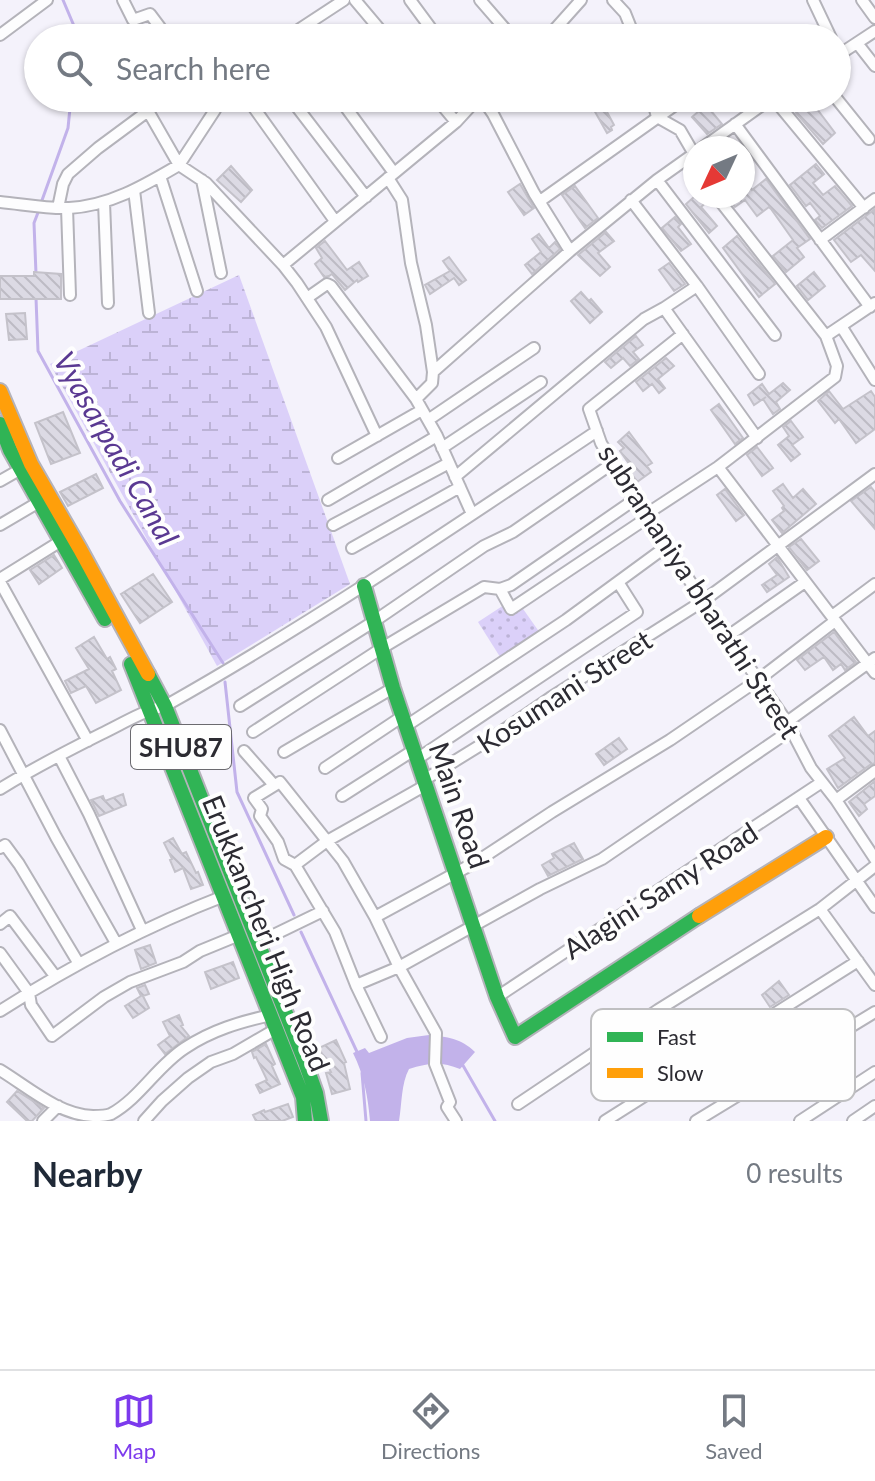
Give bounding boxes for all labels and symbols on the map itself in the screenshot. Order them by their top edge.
north arrow [683,136,755,208]
water label: Vyasarpadi Canal [47,345,187,552]
street label: subramaniya bharathi Street [592,437,808,745]
street label: Kosumani Street [470,622,658,760]
road number: SHU87 [131,725,231,769]
street label: Main Road [423,737,497,873]
street label: Erukkancheri High Road [196,790,338,1076]
street label: Alagini Samy Road [556,815,764,965]
legend [591,1009,855,1101]
text: Fast [657,1023,696,1050]
text: Slow [657,1059,704,1086]

